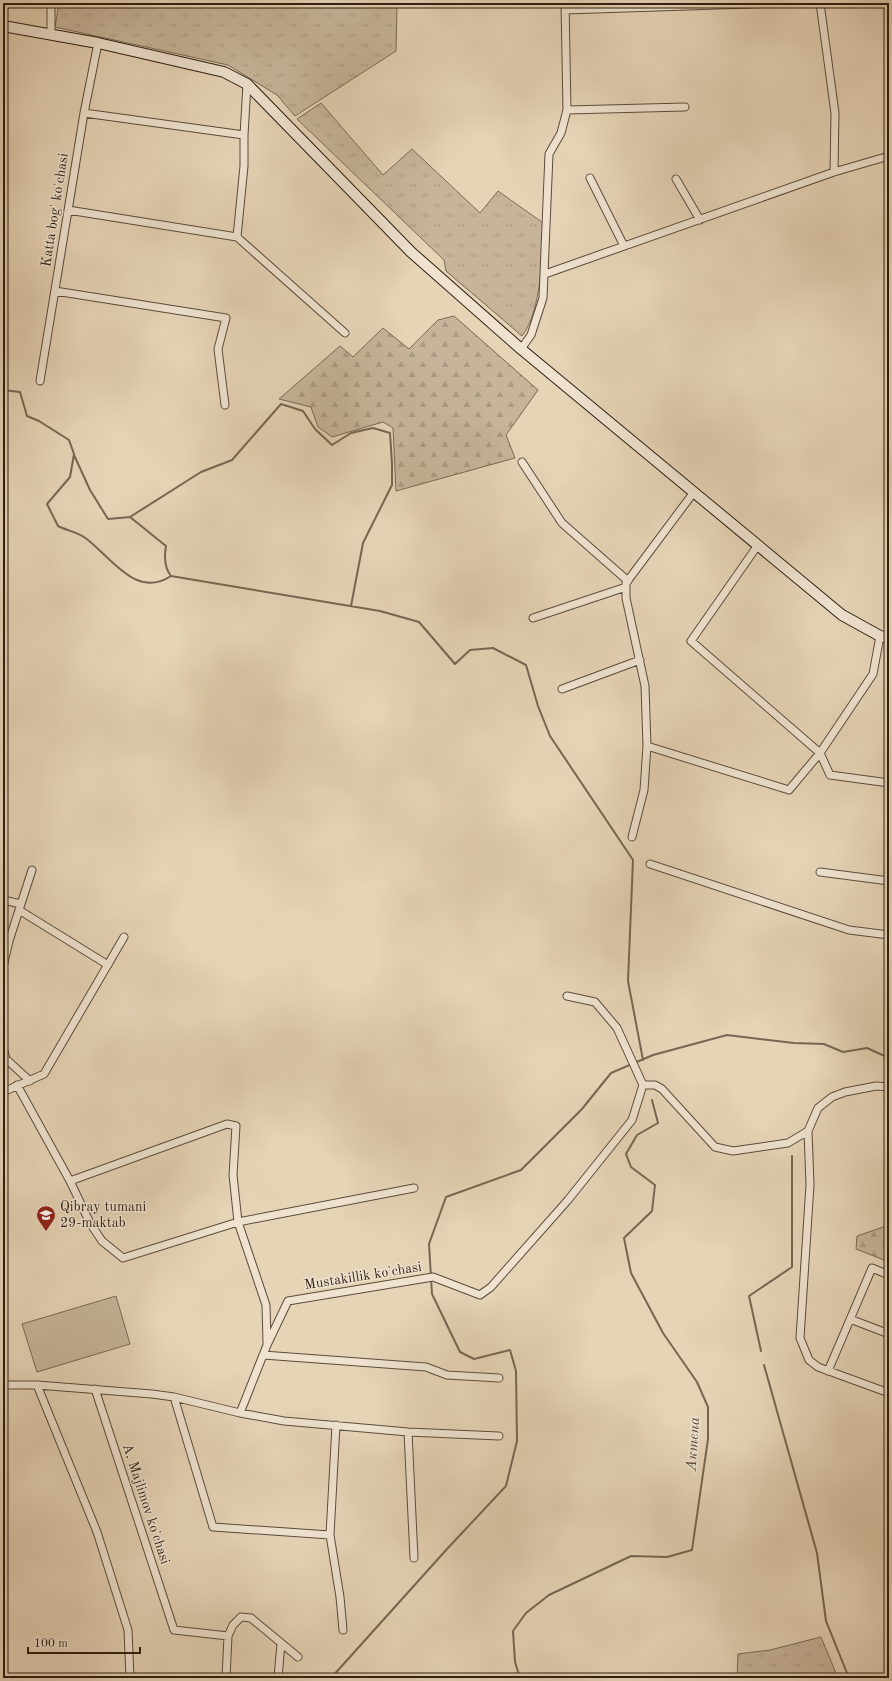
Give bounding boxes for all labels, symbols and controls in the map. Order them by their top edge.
street label: Katta bog' ko'chasi [39,152,71,268]
place label: Qibray tumani 29-maktab [60,1200,146,1230]
school or university icon: Qibray tumani 29-maktab [35,1204,57,1232]
street label: Mustakillik ko'chasi [303,1260,423,1292]
water label: Актепа [685,1417,703,1472]
street label: A. Majlimov ko'chasi [120,1442,172,1566]
scale bar [28,1629,140,1655]
text: 100 m [34,1638,68,1650]

